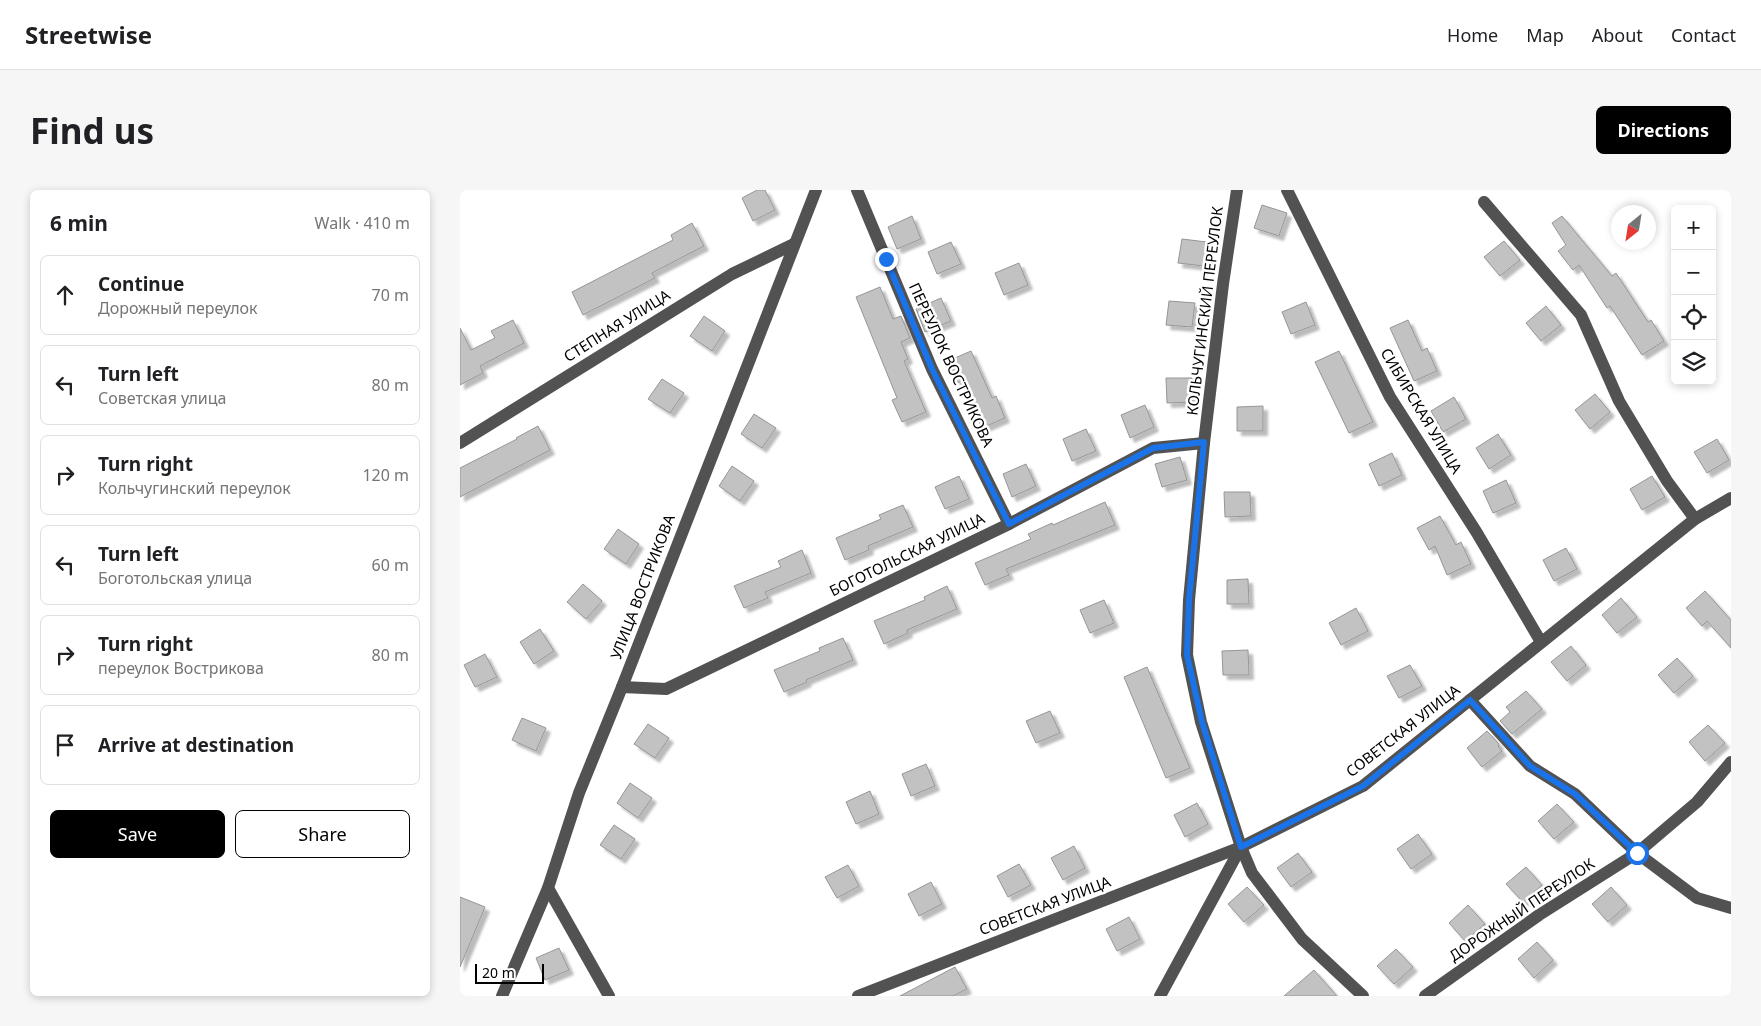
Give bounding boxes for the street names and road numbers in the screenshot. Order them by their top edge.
street label: КОЛЬЧУГИНСКИЙ ПЕРЕУЛОК [1181,205,1227,417]
street label: ПЕРЕУЛОК ВОСТРИКОВА [905,279,999,450]
street label: СТЕПНАЯ УЛИЦА [560,284,674,366]
street label: СИБИРСКАЯ УЛИЦА [1376,344,1467,477]
street label: БОГОТОЛЬСКАЯ УЛИЦА [826,508,988,600]
street label: УЛИЦА ВОСТРИКОВА [605,511,679,662]
street label: СОВЕТСКАЯ УЛИЦА [1341,679,1464,781]
street label: ДОРОЖНЫЙ ПЕРЕУЛОК [1445,853,1598,965]
street label: СОВЕТСКАЯ УЛИЦА [976,871,1114,939]

